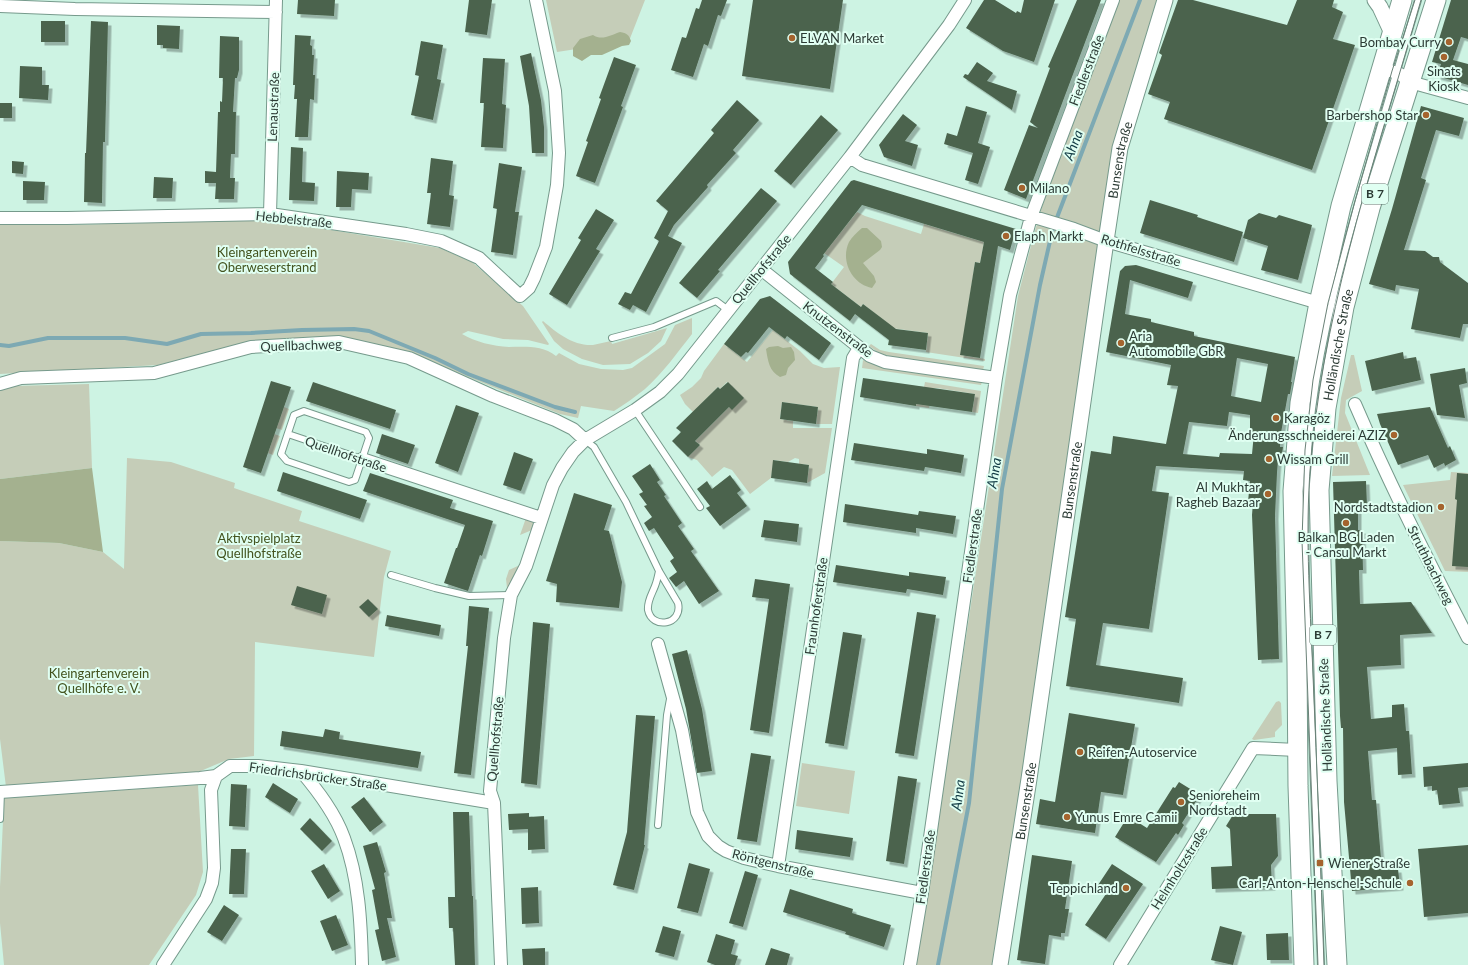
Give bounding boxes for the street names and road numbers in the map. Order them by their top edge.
street label: Fiedlerstraße [1065,32,1107,108]
street label: Lenaustraße [264,72,282,142]
street label: Bunsenstraße [1104,119,1136,200]
road number: B 7 [1362,184,1388,204]
street label: Hebbelstraße [255,207,333,231]
street label: Rothfelsstraße [1099,230,1183,270]
street label: Quellhofstraße [728,231,794,307]
street label: Holländische Straße [1319,287,1356,402]
street label: Knutzenstraße [800,298,876,361]
street label: Quellbachweg [260,336,342,354]
street label: Quellhofstraße [303,433,389,476]
street label: Bunsenstraße [1058,440,1085,520]
street label: Fiedlerstraße [959,508,985,584]
street label: Struthbachweg [1404,523,1458,607]
street label: Fraunhoferstraße [801,556,831,656]
road number: B 7 [1310,625,1336,645]
street label: Holländische Straße [1315,658,1335,772]
street label: Quellhofstraße [483,696,507,782]
street label: Friedrichsbrücker Straße [248,758,388,794]
street label: Bunsenstraße [1012,761,1039,841]
street label: Helmholtzstraße [1147,824,1211,912]
street label: Fiedlerstraße [912,829,938,905]
street label: Röntgenstraße [731,845,816,881]

